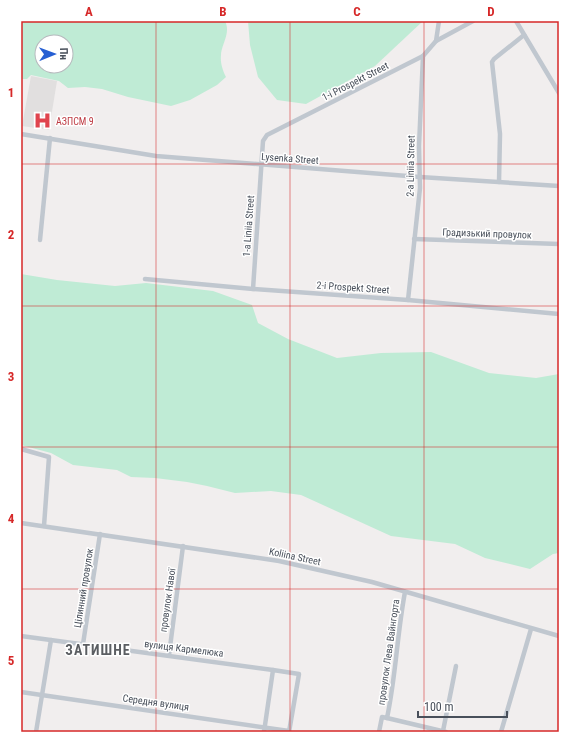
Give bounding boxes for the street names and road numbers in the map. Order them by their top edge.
street label: 1-i Prospekt Street [320,60,390,103]
street label: 2-a Liniia Street [404,135,417,197]
street label: Lysenka Street [261,151,319,166]
street label: 1-a Liniia Street [241,195,256,257]
street label: Градизький провулок [442,226,532,241]
street label: 2-i Prospekt Street [316,279,390,296]
street label: Koliina Street [268,546,322,567]
street label: Цілинний провулок [72,547,95,629]
street label: провулок Навої [158,567,178,633]
street label: провулок Лева Вайнгорта [376,598,401,706]
street label: вулиця Кармелюка [144,638,224,659]
street label: Середня вулиця [122,692,190,713]

